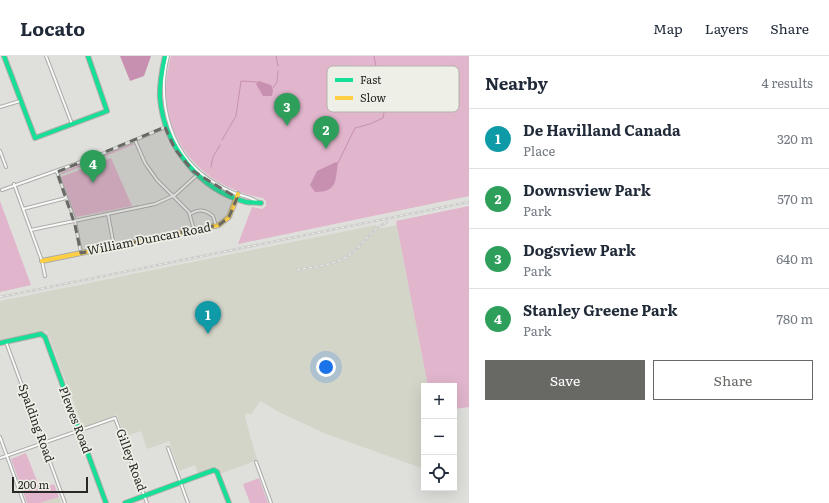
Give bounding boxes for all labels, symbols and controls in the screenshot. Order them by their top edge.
text: Locato [20,14,85,42]
text: Map [653,18,683,38]
text: Layers [705,18,748,38]
text: Share [770,18,809,38]
legend [327,66,459,112]
text: Nearby [485,70,548,95]
text: Fast [360,71,382,87]
text: 4 results [762,73,813,92]
text: Slow [360,89,386,105]
pin: 3 [274,93,300,126]
pin: 2 [313,116,339,149]
text: De Havilland Canada [523,118,681,141]
text: 1 [495,129,501,148]
text: 320 m [777,129,813,148]
text: Place [523,141,555,160]
pin: 4 [80,150,106,183]
text: Downsview Park [523,178,651,201]
text: 2 [495,189,501,208]
text: 570 m [777,189,813,208]
text: Park [523,201,552,220]
street label: William Duncan Road [85,217,213,259]
text: Dogsview Park [523,238,636,261]
text: 3 [494,249,502,268]
text: 640 m [776,249,813,268]
text: Park [523,261,552,280]
text: Stanley Greene Park [523,298,678,321]
pin: 1 [195,301,221,334]
text: 4 [494,309,502,328]
text: 780 m [777,309,813,328]
text: Park [523,321,552,340]
your location [316,357,336,377]
button: Save [485,360,645,400]
button: Share [653,360,813,400]
street label: Spalding Road [14,381,60,465]
map controls [421,383,457,491]
button: + [421,383,457,419]
street label: Plewes Road [55,384,97,456]
button: − [421,419,457,455]
street label: Gilley Road [112,426,152,494]
button: locate [421,455,457,491]
scale bar [12,475,88,494]
text: 200 m [18,476,49,492]

